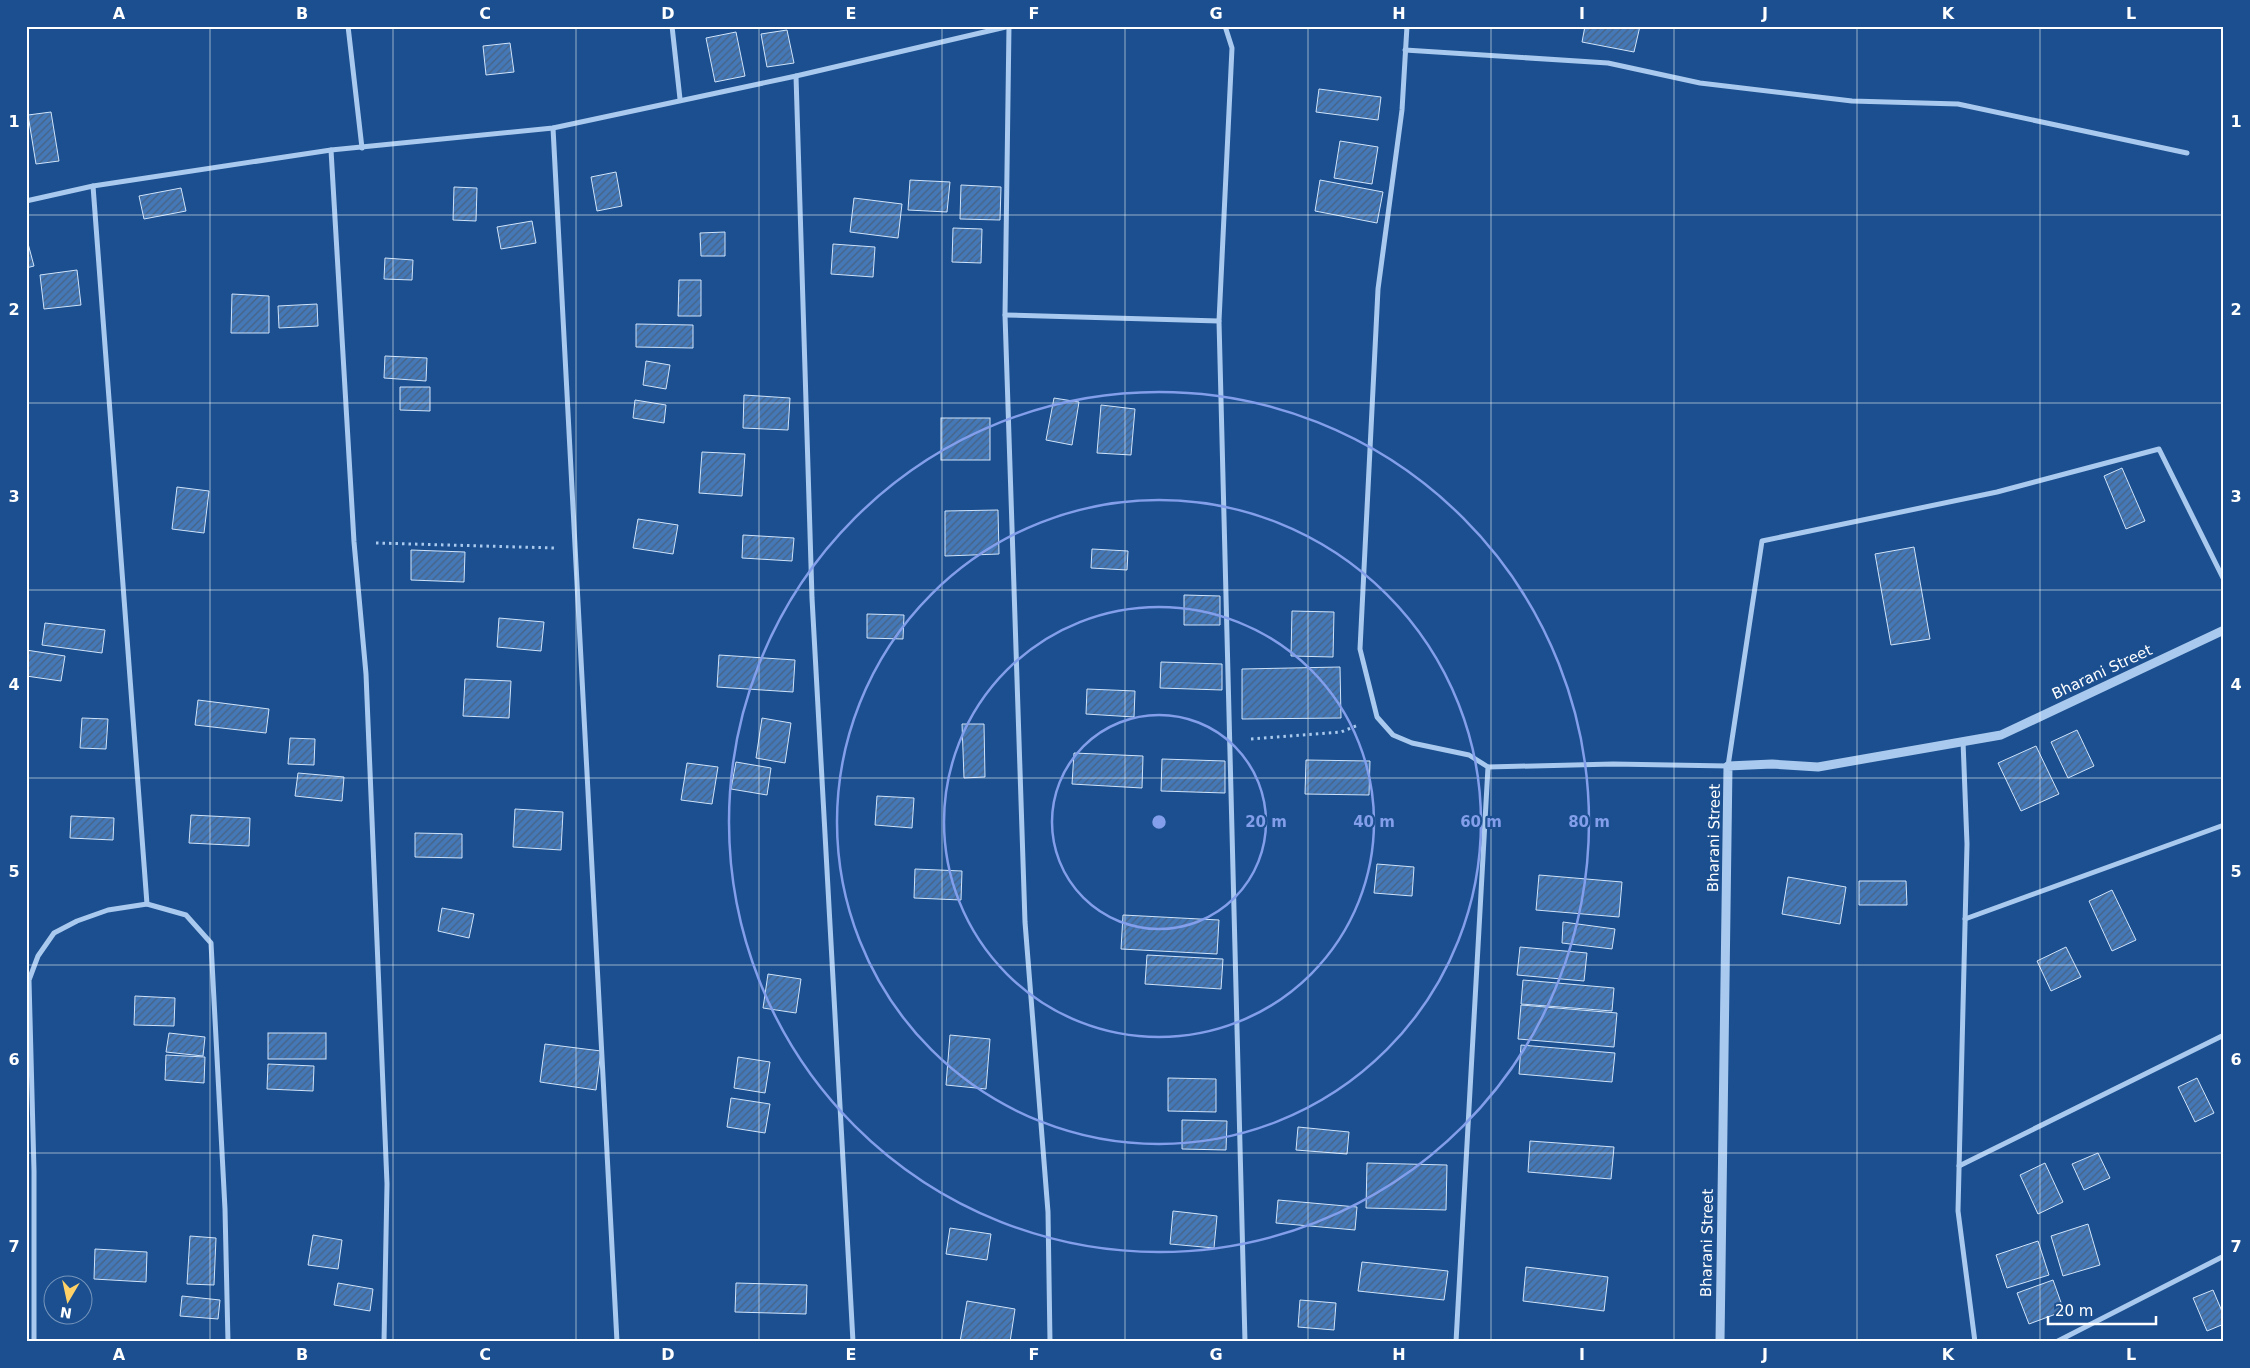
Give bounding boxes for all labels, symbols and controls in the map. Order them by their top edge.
text: A [113,4,126,23]
text: B [296,4,308,23]
text: C [479,4,491,23]
text: D [661,4,675,23]
text: E [846,4,856,23]
text: F [1029,4,1039,23]
text: G [1209,4,1223,23]
text: H [1392,4,1406,23]
text: I [1579,4,1585,23]
text: J [1761,4,1768,23]
text: K [1942,4,1955,23]
text: L [2126,4,2136,23]
text: 1 [8,112,20,131]
text: 1 [2230,112,2242,131]
text: 2 [8,300,20,319]
text: 2 [2230,300,2242,319]
text: 3 [8,487,20,506]
text: 3 [2230,487,2242,506]
street label: Bharani Street [2049,641,2155,703]
text: 4 [8,675,20,694]
text: 4 [2230,675,2242,694]
street label: Bharani Street [1704,784,1724,892]
centre of rings [1150,813,1168,831]
text: 20 m [1245,813,1287,831]
text: 40 m [1353,813,1395,831]
text: 60 m [1460,813,1502,831]
text: 80 m [1568,813,1610,831]
text: 5 [8,862,20,881]
text: 5 [2230,862,2242,881]
text: 6 [8,1050,20,1069]
text: 6 [2230,1050,2242,1069]
street label: Bharani Street [1697,1189,1717,1297]
text: 7 [8,1237,20,1256]
text: 7 [2230,1237,2242,1256]
north arrow [42,1276,92,1326]
scale bar [2048,1293,2155,1325]
text: 20 m [2055,1302,2093,1320]
text: N [59,1304,73,1322]
text: A [113,1345,126,1364]
text: B [296,1345,308,1364]
text: C [479,1345,491,1364]
text: D [661,1345,675,1364]
text: E [846,1345,856,1364]
text: F [1029,1345,1039,1364]
text: G [1209,1345,1223,1364]
text: H [1392,1345,1406,1364]
text: I [1579,1345,1585,1364]
text: J [1761,1345,1768,1364]
text: K [1942,1345,1955,1364]
text: L [2126,1345,2136,1364]

